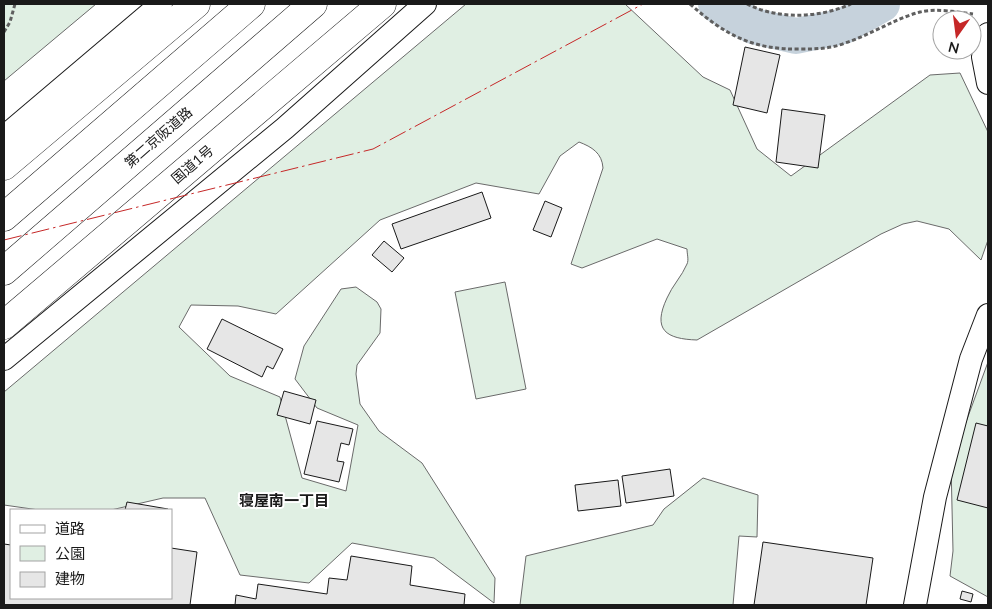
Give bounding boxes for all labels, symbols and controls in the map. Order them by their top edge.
north arrow [932,10,982,60]
text: N [946,39,961,58]
street label: 第二京阪道路 [121,103,195,171]
street label: 国道1号 [168,141,216,187]
district label: 寝屋南一丁目 [239,491,329,509]
legend [10,509,172,599]
text: 道路 [55,519,85,537]
text: 公園 [55,544,85,562]
text: 建物 [55,569,85,587]

